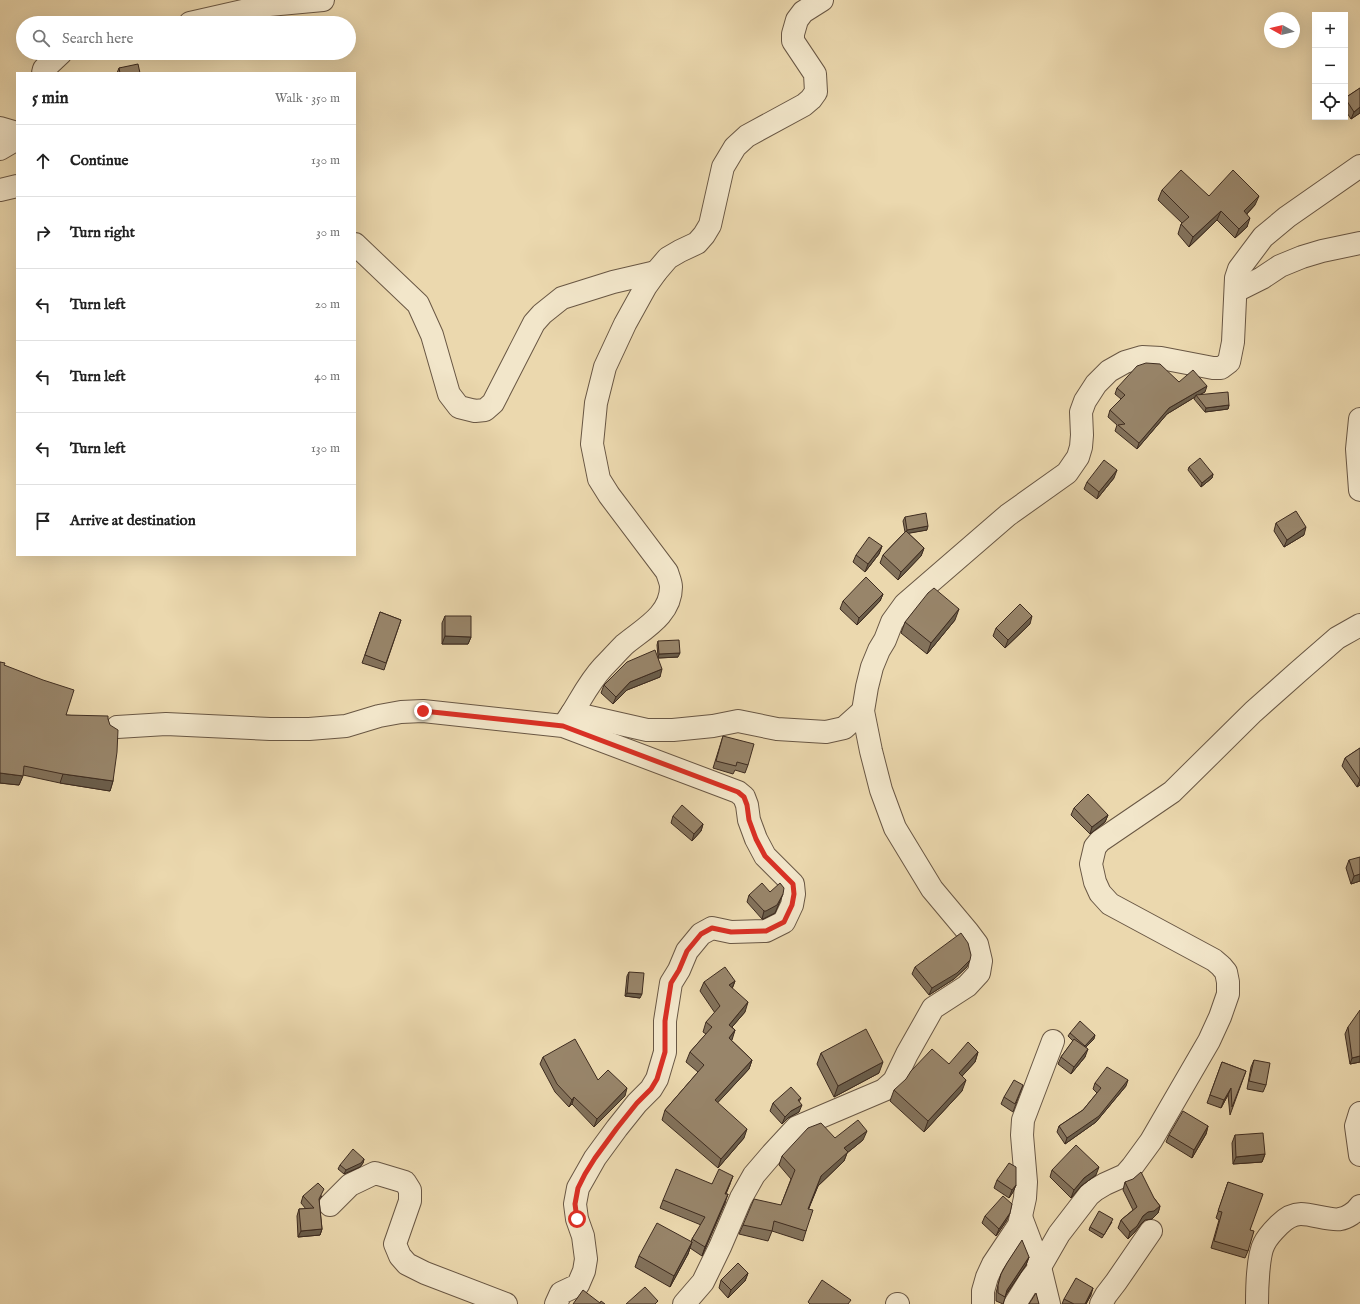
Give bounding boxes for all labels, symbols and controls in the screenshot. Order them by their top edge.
north arrow [1264,12,1300,48]
map controls [1312,12,1348,120]
button: + [1312,12,1348,48]
search box [16,16,356,60]
icon: search [30,27,52,49]
text: Search here [62,29,133,48]
button: − [1312,48,1348,84]
button: locate [1312,84,1348,120]
text: 5 min [32,88,69,109]
text: Walk · 350 m [275,90,340,107]
icon: ahead [32,150,54,172]
text: Continue [70,151,128,170]
text: 130 m [311,152,340,169]
icon: right [32,222,54,244]
text: Turn right [70,223,135,242]
text: 30 m [316,224,340,241]
icon: left [32,294,54,316]
text: Turn left [70,295,126,314]
text: 20 m [315,296,340,313]
icon: left [32,366,54,388]
text: Turn left [70,367,126,386]
text: 40 m [314,368,340,385]
icon: left [32,438,54,460]
text: Turn left [70,439,126,458]
text: 130 m [311,440,340,457]
icon: arrive [32,510,54,532]
text: Arrive at destination [70,511,196,530]
route end [414,702,432,720]
route start [568,1210,586,1228]

